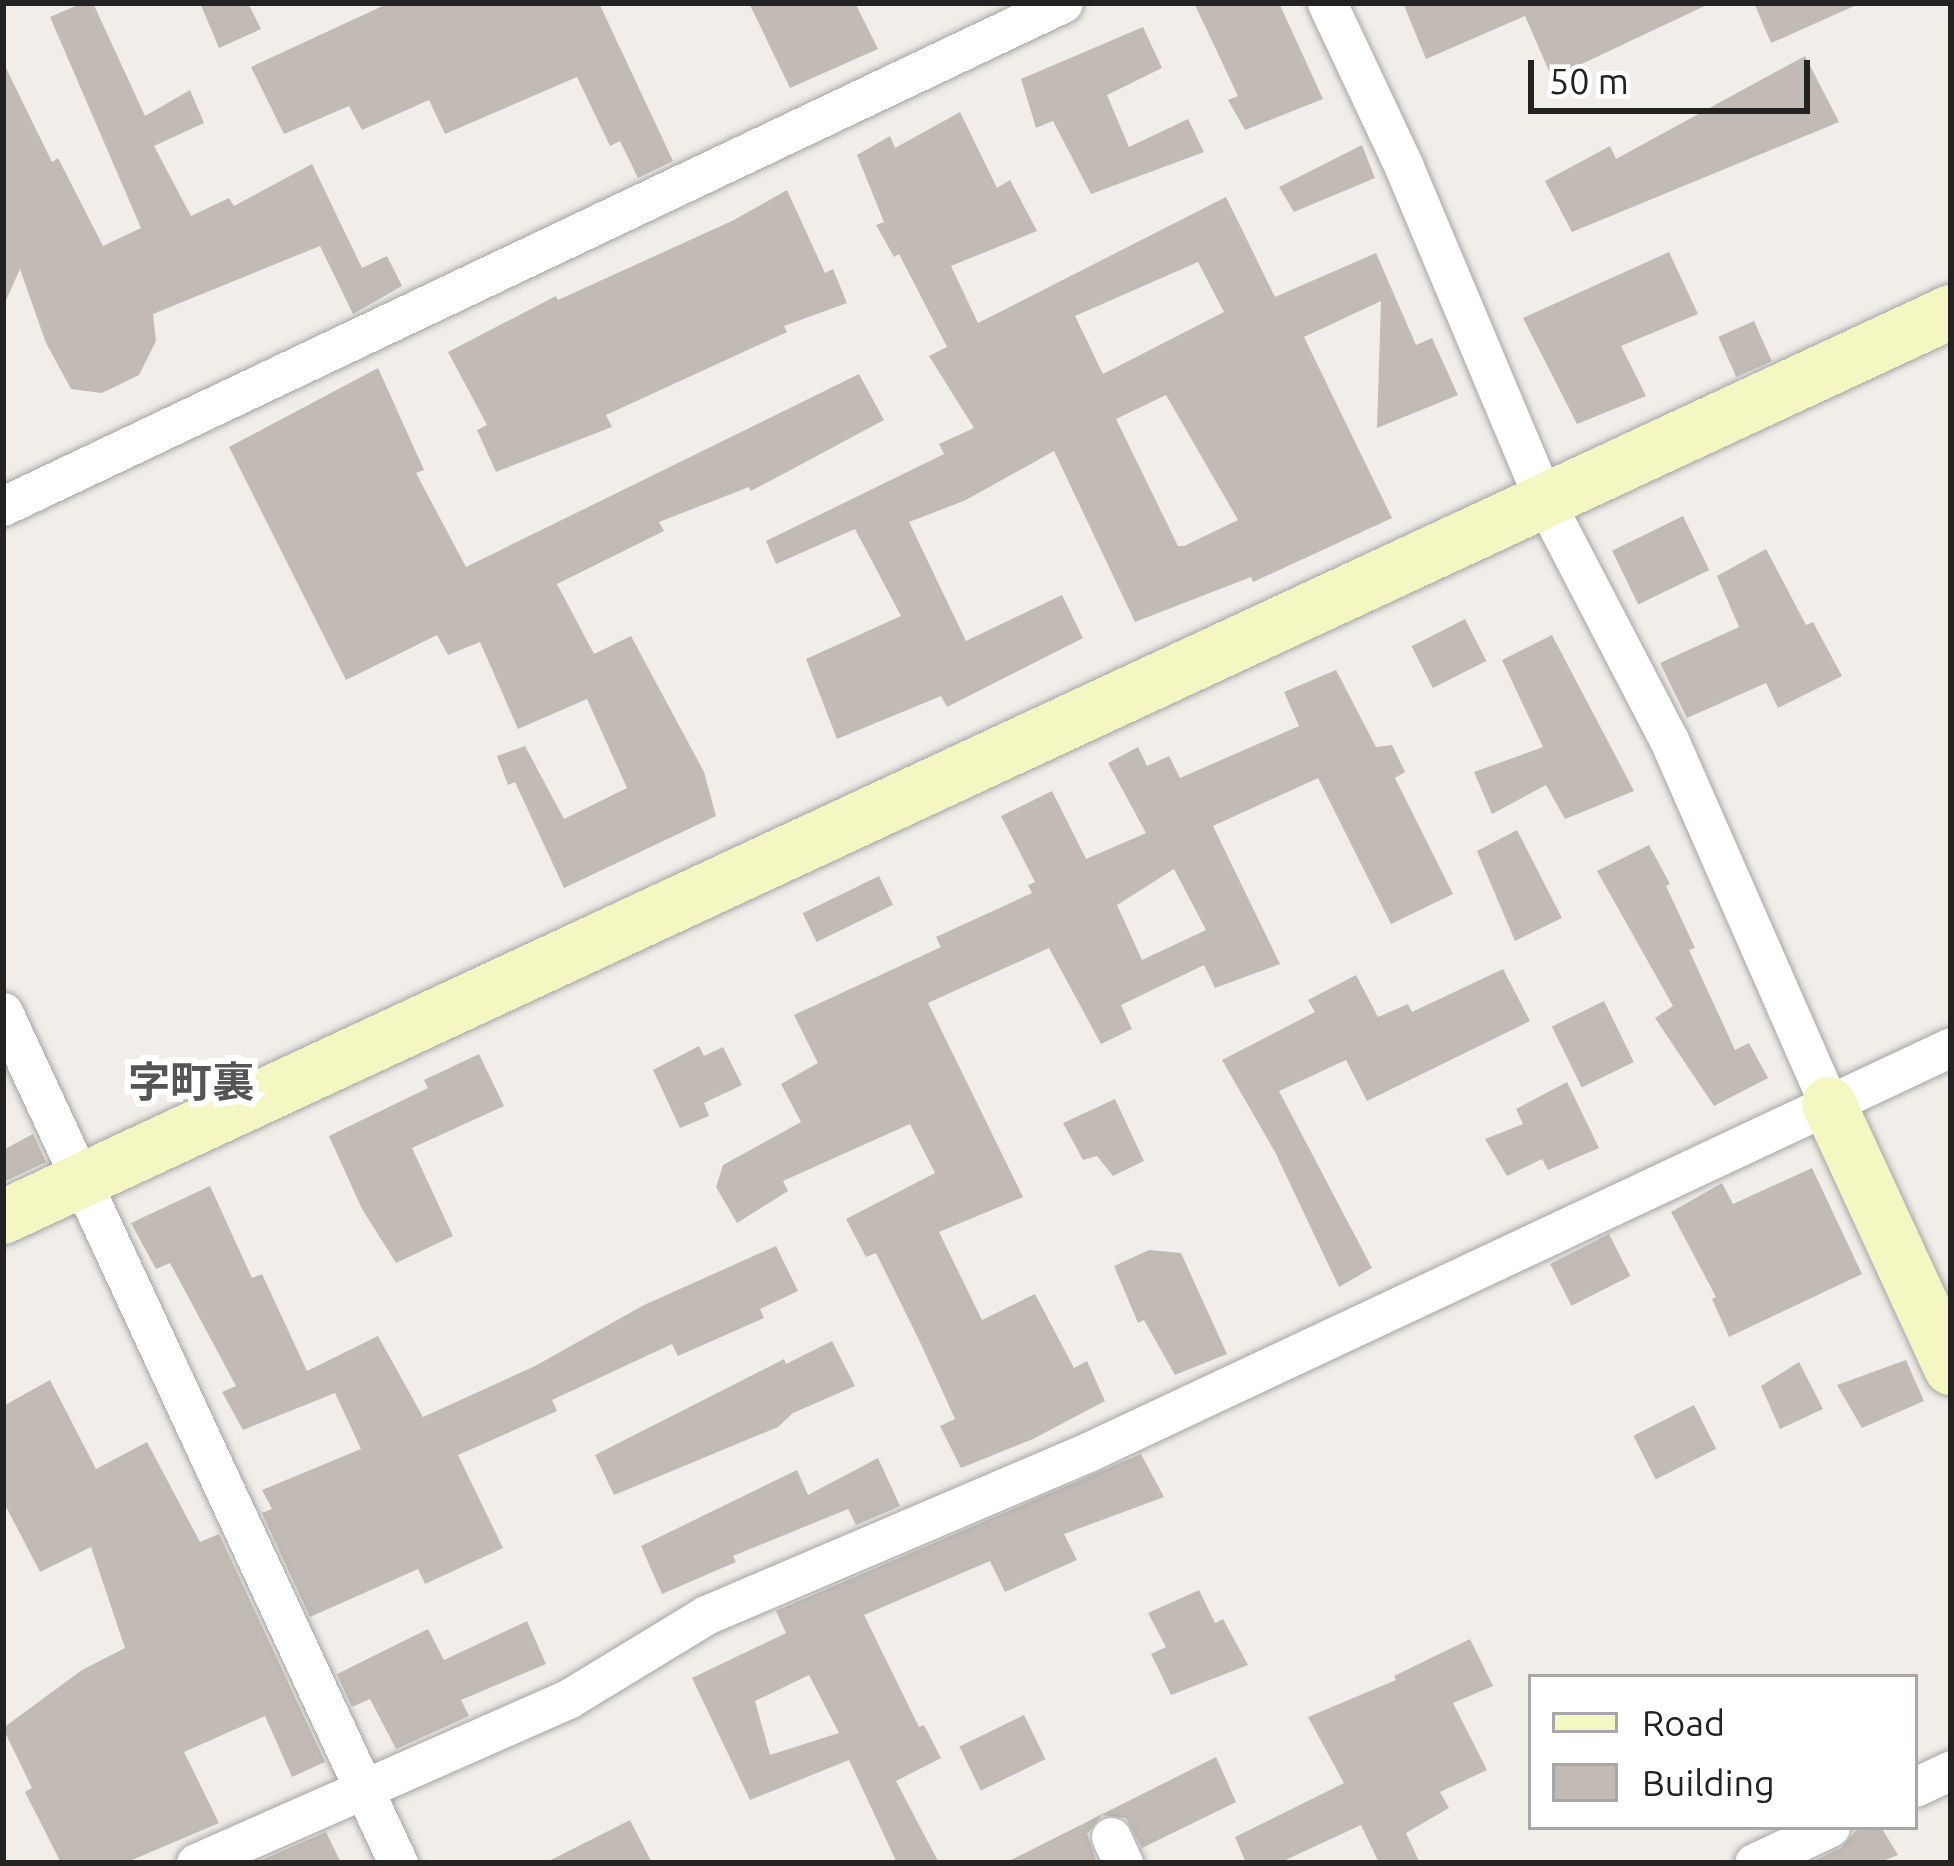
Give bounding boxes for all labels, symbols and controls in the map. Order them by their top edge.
scale bar [1534,36,1816,110]
text: 50 m [1549,60,1629,101]
district label: 字町裏 [128,1057,254,1107]
legend [1528,1674,1918,1830]
text: Road [1642,1702,1725,1743]
text: Building [1642,1762,1775,1803]

